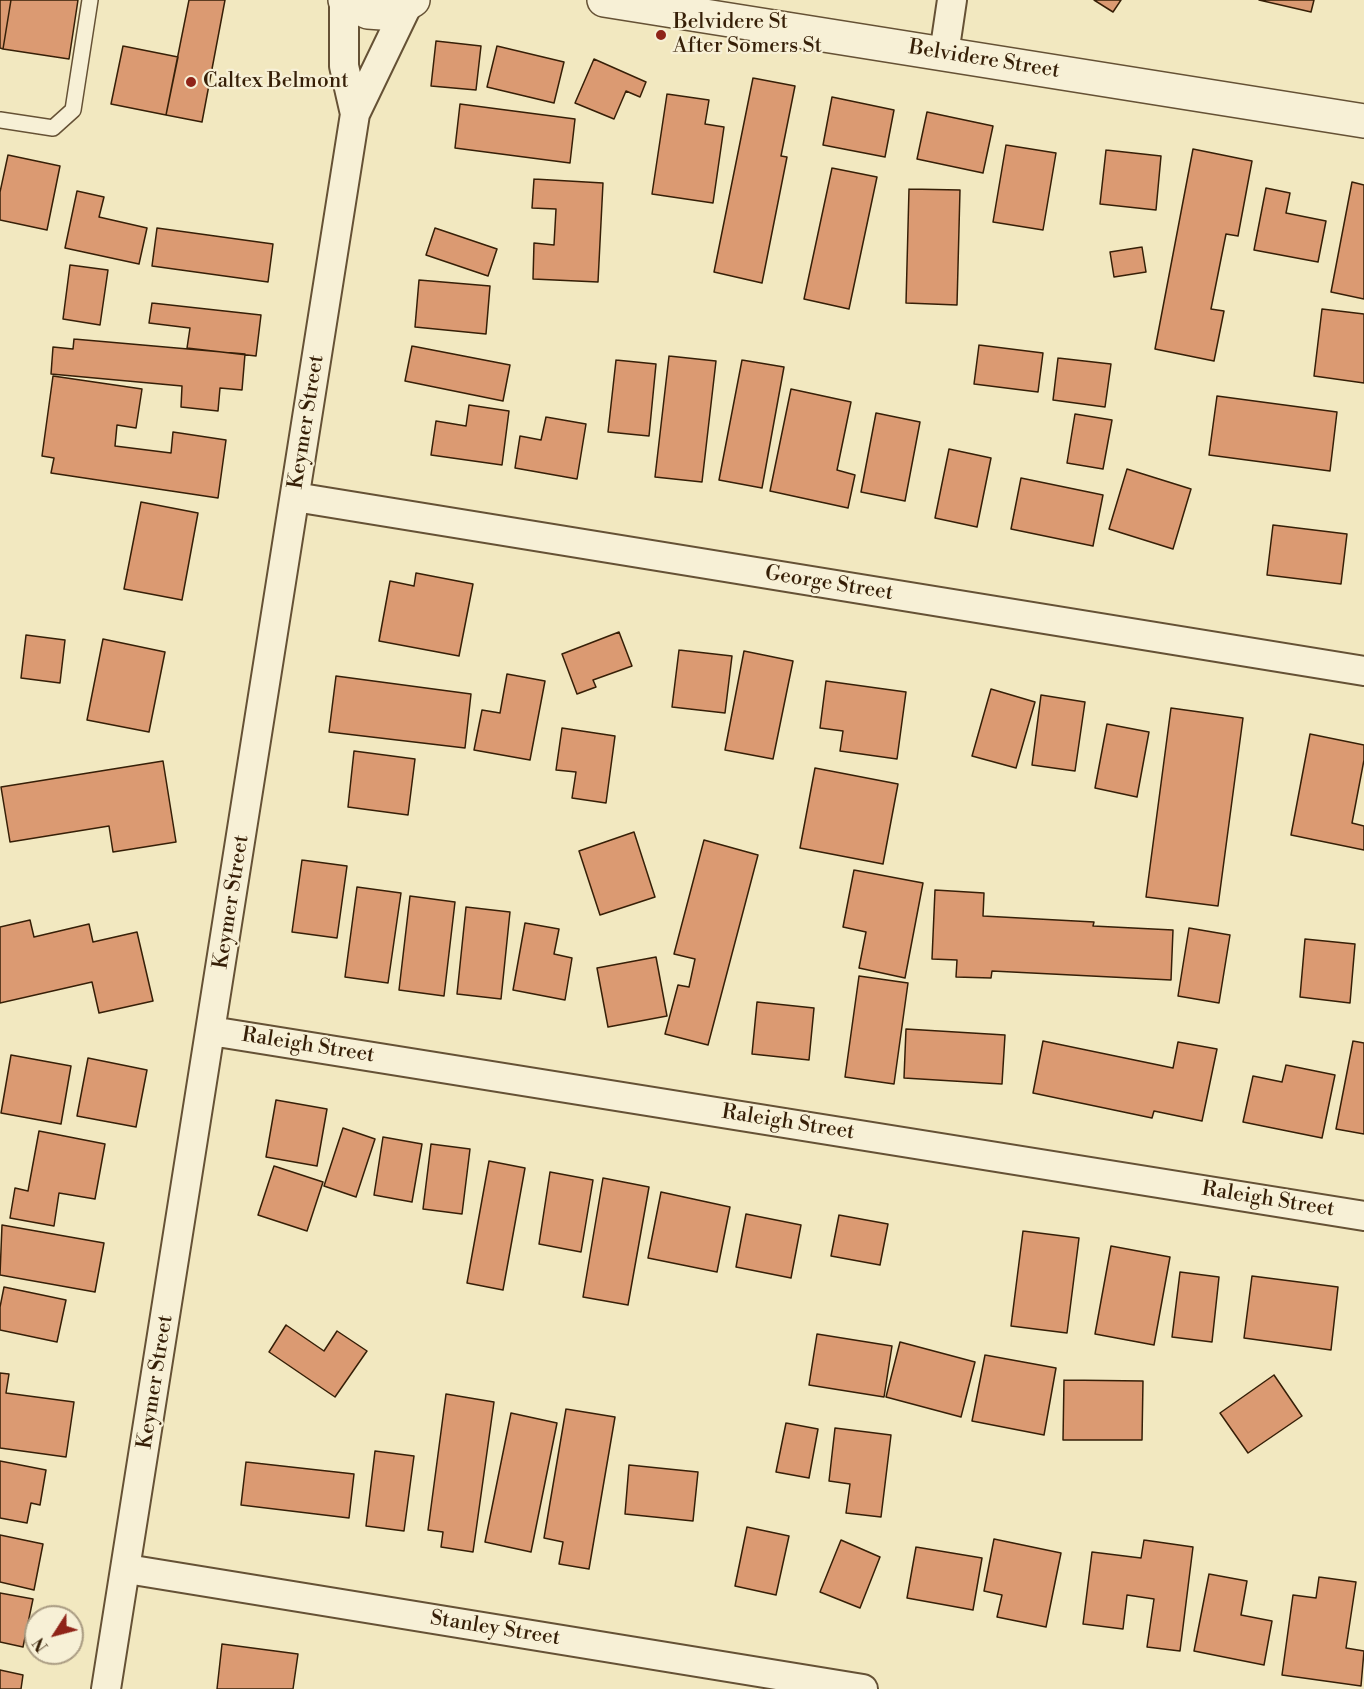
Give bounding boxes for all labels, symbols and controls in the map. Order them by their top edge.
place label: Belvidere St After Somers St [673,10,822,60]
marker: Belvidere St After Somers St [654,28,668,42]
street label: Belvidere Street [907,36,1061,84]
place label: Caltex Belmont [203,69,349,95]
marker: Caltex Belmont [184,75,198,89]
street label: Keymer Street [284,353,330,491]
street label: George Street [763,561,895,607]
street label: Keymer Street [209,833,255,971]
street label: Raleigh Street [240,1023,376,1069]
street label: Raleigh Street [720,1100,856,1146]
street label: Raleigh Street [1200,1177,1336,1223]
street label: Keymer Street [133,1313,179,1451]
north arrow [24,1605,84,1665]
street label: Stanley Street [428,1606,562,1652]
text: N [29,1633,53,1655]

